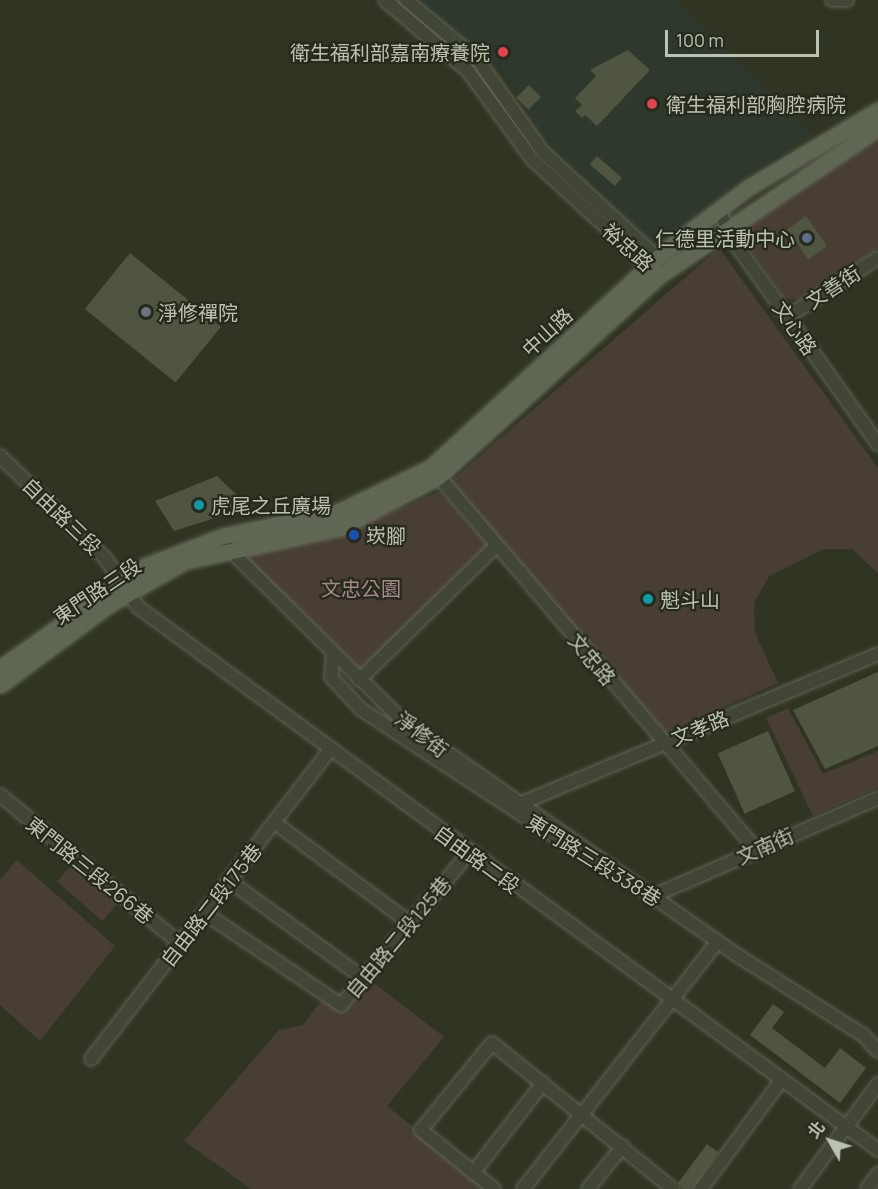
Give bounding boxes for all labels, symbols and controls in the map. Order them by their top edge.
scale bar [668,18,822,56]
text: 100 m [676,28,724,52]
place label: 衛生福利部嘉南療養院 [290,40,490,64]
marker: 衛生福利部嘉南療養院 [494,43,512,61]
place label: 衛生福利部胸腔病院 [666,92,846,116]
marker: 衛生福利部胸腔病院 [643,95,661,113]
street label: 裕忠路 [598,218,658,276]
place label: 仁德里活動中心 [655,226,795,250]
marker: 仁德里活動中心 [800,231,814,245]
street label: 文善街 [801,261,865,313]
street label: 文心路 [768,297,822,359]
place label: 淨修禪院 [158,300,238,324]
street label: 中山路 [517,303,577,361]
marker: 淨修禪院 [139,305,153,319]
street label: 自由路三段 [18,473,106,559]
place label: 虎尾之丘廣場 [211,493,331,517]
marker: 虎尾之丘廣場 [192,498,206,512]
place label: 崁腳 [366,523,406,547]
marker: 崁腳 [347,528,361,542]
street label: 東門路三段 [49,553,145,629]
park label: 文忠公園 [321,576,401,600]
place label: 魁斗山 [660,587,720,611]
marker: 魁斗山 [641,592,655,606]
street label: 文忠路 [564,628,620,690]
street label: 淨修街 [391,706,453,762]
street label: 文孝路 [668,706,732,750]
street label: 東門路三段338巷 [522,809,666,911]
street label: 東門路三段266巷 [22,812,158,928]
street label: 自由路二段 [429,820,525,898]
street label: 文南街 [733,823,797,869]
street label: 自由路二段175巷 [156,839,266,971]
street label: 自由路二段125巷 [340,872,456,1002]
north arrow [800,1111,860,1171]
text: 北 [802,1117,830,1143]

